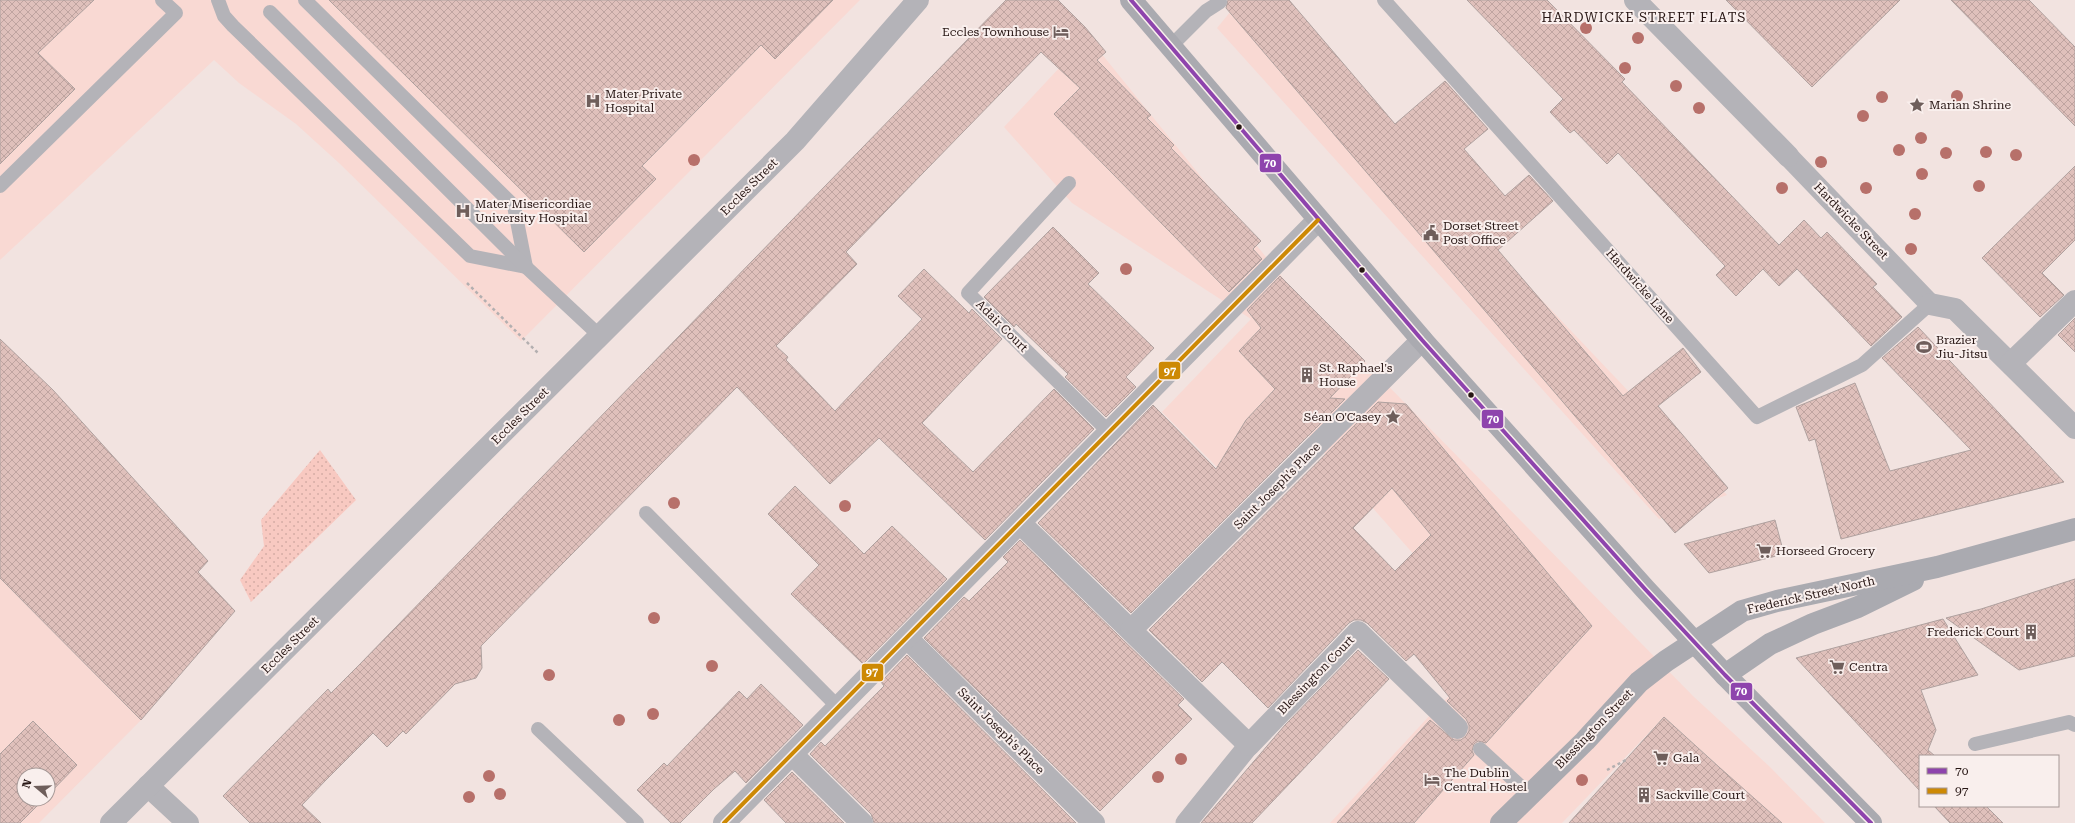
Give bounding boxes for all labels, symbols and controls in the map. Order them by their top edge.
district label: HARDWICKE STREET FLATS [1542,10,1746,25]
hotel icon: Eccles Townhouse [1052,23,1070,41]
place label: Eccles Townhouse [942,25,1049,39]
place label: Mater Private Hospital [605,87,683,115]
hospital icon: Mater Private Hospital [584,92,602,110]
place icon: Marian Shrine [1908,96,1926,114]
place label: Marian Shrine [1929,98,2012,112]
unlabelled marker [1234,122,1244,132]
line badge: 70 [1259,153,1282,173]
street label: Eccles Street [718,155,781,218]
text: 70 [1264,157,1276,170]
street label: Hardwicke Street [1811,180,1891,262]
place label: Mater Misericordiae University Hospital [475,197,592,225]
hospital icon: Mater Misericordiae University Hospital [454,202,472,220]
place label: Dorset Street Post Office [1443,219,1519,247]
public building icon: Dorset Street Post Office [1422,224,1440,242]
street label: Hardwicke Lane [1603,246,1677,326]
unlabelled marker [1357,265,1367,275]
street label: Adair Court [973,297,1031,355]
place label: Brazier Jiu-Jitsu [1936,333,1988,361]
sports icon: Brazier Jiu-Jitsu [1915,338,1933,356]
line badge: 97 [1158,361,1181,380]
place label: St. Raphael's House [1319,361,1393,389]
text: 97 [1164,365,1176,378]
building icon: St. Raphael's House [1298,366,1316,384]
street label: Eccles Street [489,384,552,447]
unlabelled marker [1466,390,1476,400]
place icon: Séan O'Casey [1384,408,1402,426]
line badge: 70 [1481,409,1504,429]
place label: Séan O'Casey [1304,410,1382,424]
text: 70 [1487,413,1499,426]
street label: Saint Joseph's Place [1231,440,1323,532]
supermarket icon: Horseed Grocery [1755,542,1773,560]
place label: Horseed Grocery [1776,544,1876,558]
street label: Frederick Street North [1746,573,1876,617]
street label: Eccles Street [259,613,322,676]
building icon: Frederick Court [2022,623,2040,641]
place label: Frederick Court [1927,625,2020,639]
street label: Blessington Court [1275,632,1357,717]
supermarket icon: Centra [1828,658,1846,676]
place label: Centra [1849,660,1888,674]
line badge: 97 [861,663,884,682]
text: 97 [866,666,878,679]
line badge: 70 [1730,682,1753,701]
street label: Saint Joseph's Place [955,685,1047,777]
text: 70 [1735,685,1747,698]
street label: Blessington Street [1552,686,1636,772]
supermarket icon: Gala [1652,749,1670,767]
place label: Gala [1673,751,1700,765]
legend [1919,755,2059,807]
text: 70 [1955,764,1969,778]
place label: The Dublin Central Hostel [1444,766,1527,794]
north arrow [16,767,56,807]
hotel icon: The Dublin Central Hostel [1423,771,1441,789]
text: N [19,777,35,790]
text: 97 [1955,784,1969,798]
building icon: Sackville Court [1635,786,1653,804]
place label: Sackville Court [1656,788,1746,802]

